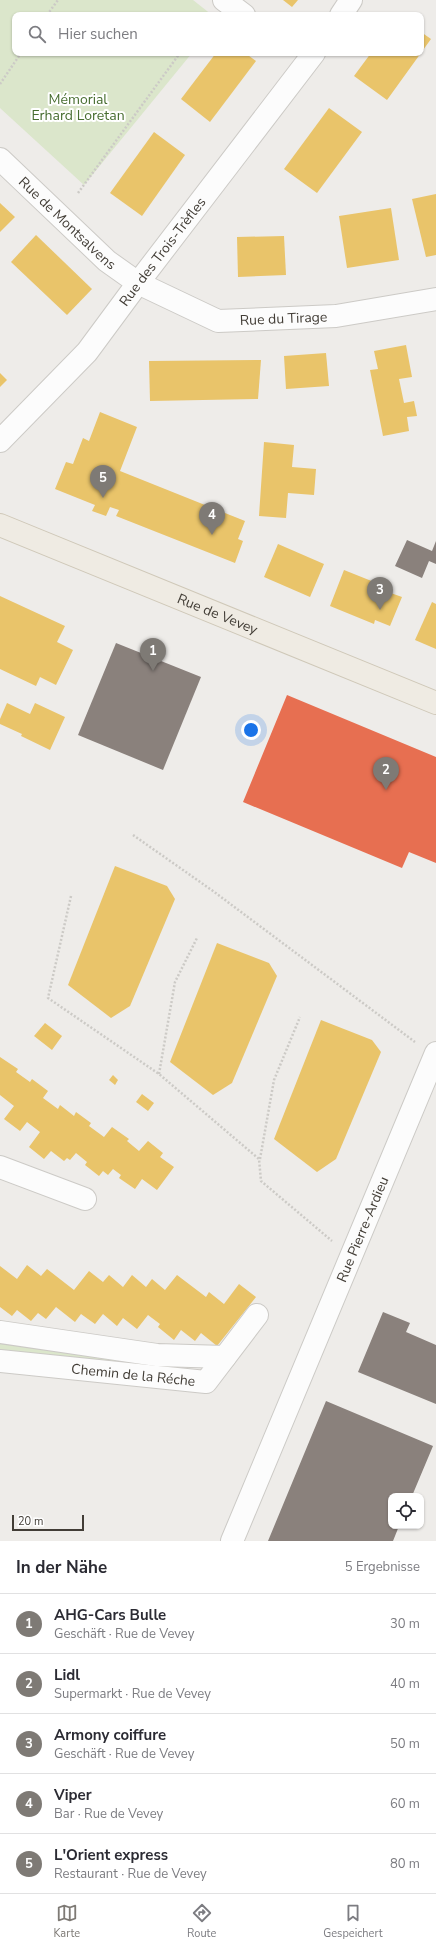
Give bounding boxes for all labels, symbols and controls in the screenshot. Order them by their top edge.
search box [12,12,424,56]
icon: search [26,23,48,45]
text: Hier suchen [58,24,138,44]
park label: Mémorial Erhard Loretan [31,90,125,125]
street label: Rue de Montsalvens [15,172,120,274]
street label: Rue des Trois-Trèfles [115,193,210,310]
street label: Rue du Tirage [239,307,328,330]
pin: 5 [90,465,116,498]
pin: 4 [199,502,225,535]
pin: 3 [367,577,393,610]
street label: Rue de Vevey [174,589,261,639]
pin: 1 [140,638,166,671]
your location [241,720,261,740]
pin: 2 [373,757,399,790]
street label: Rue Pierre-Ardieu [332,1173,393,1285]
street label: Chemin de la Réche [70,1359,196,1390]
map controls [388,1493,424,1529]
button: locate [388,1493,424,1529]
scale bar [12,1513,84,1532]
text: 20 m [18,1514,43,1529]
text: In der Nähe [16,1556,107,1579]
text: 5 Ergebnisse [345,1558,420,1576]
text: AHG-Cars Bulle [54,1605,166,1625]
text: 1 [25,1615,33,1633]
text: 30 m [390,1615,420,1633]
text: Geschäft · Rue de Vevey [54,1625,194,1643]
text: Lidl [54,1665,80,1685]
text: 2 [25,1675,33,1693]
text: 40 m [390,1675,420,1693]
text: Supermarkt · Rue de Vevey [54,1685,211,1703]
text: Armony coiffure [54,1725,166,1745]
text: 3 [25,1735,33,1753]
text: 50 m [390,1735,420,1753]
text: Geschäft · Rue de Vevey [54,1745,194,1763]
text: Viper [54,1785,92,1805]
text: 4 [25,1795,33,1813]
text: 60 m [390,1795,420,1813]
text: Bar · Rue de Vevey [54,1805,163,1823]
text: L'Orient express [54,1845,168,1865]
text: 5 [25,1855,33,1873]
text: 80 m [390,1855,420,1873]
text: Restaurant · Rue de Vevey [54,1865,207,1883]
tab: Karte [54,1902,80,1941]
tab: Route [187,1902,216,1941]
tab: Gespeichert [323,1902,382,1941]

